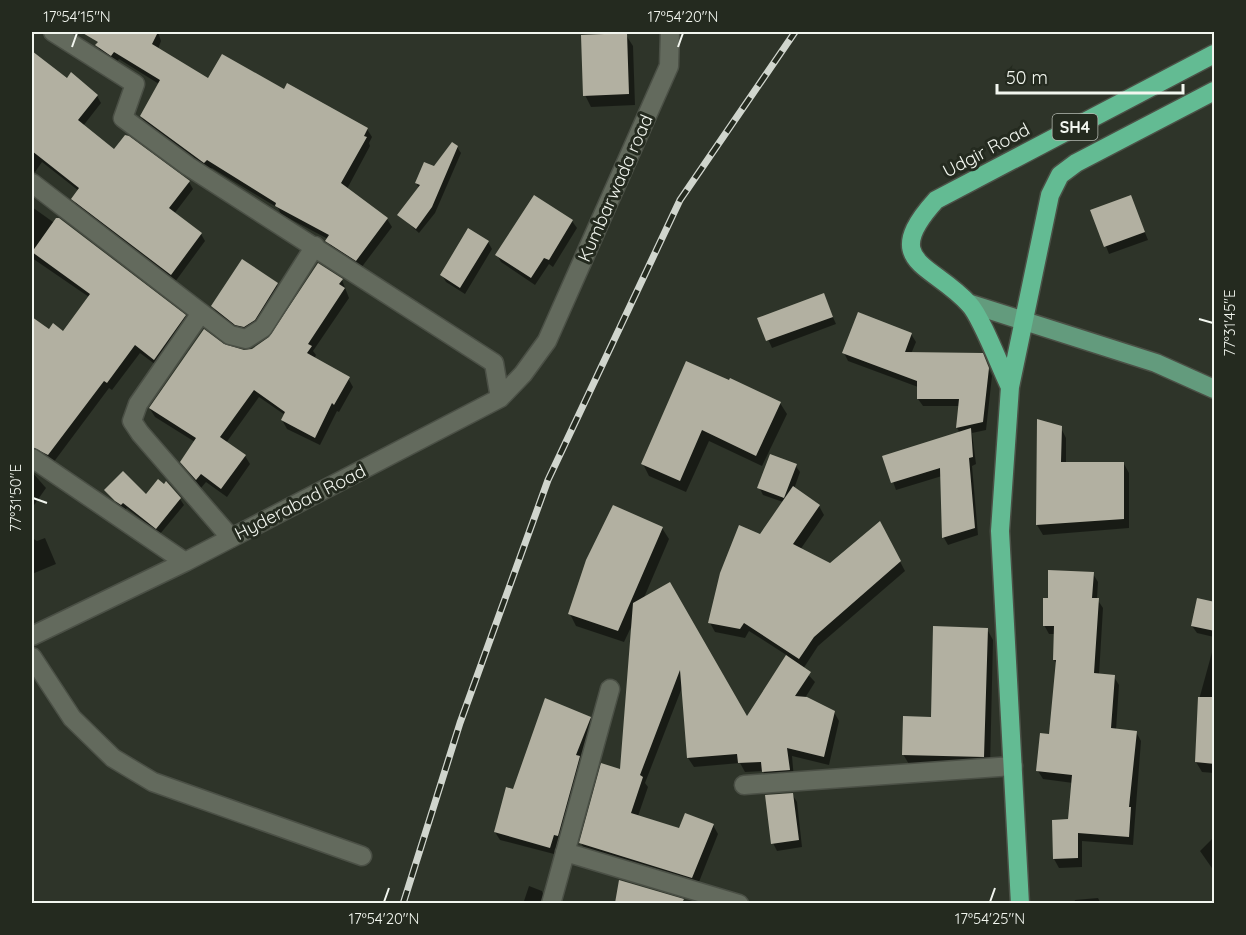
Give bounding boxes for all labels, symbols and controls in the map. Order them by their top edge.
text: 17°54'15"N [43,7,111,26]
text: 17°54'20"N [647,7,719,26]
scale bar [997,57,1183,95]
text: 50 m [1006,66,1048,89]
street label: Kumbarwada road [572,111,658,265]
road number: SH4 [1052,114,1098,140]
street label: Udgir Road [939,117,1033,183]
text: 77°31'45"E [1220,289,1239,357]
street label: Hyderabad Road [231,459,369,545]
text: 77°31'50"E [6,464,25,532]
text: 17°54'20"N [348,909,420,928]
text: 17°54'25"N [955,909,1025,928]

